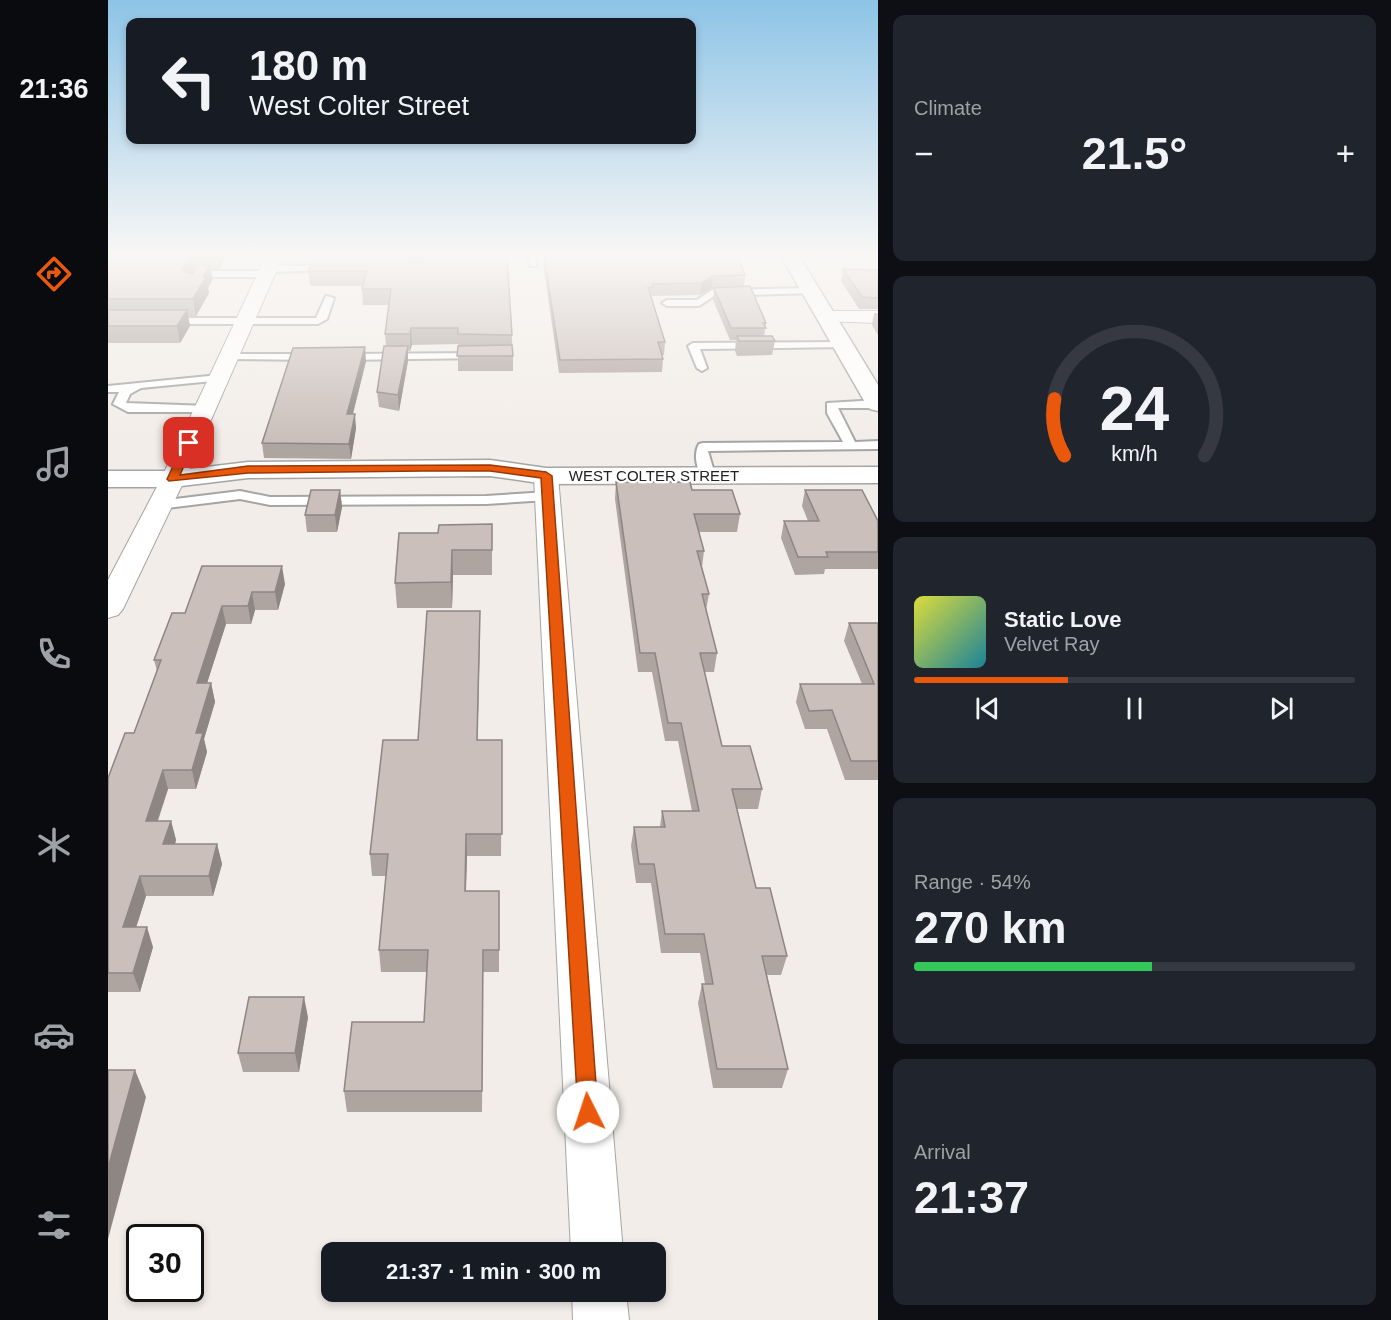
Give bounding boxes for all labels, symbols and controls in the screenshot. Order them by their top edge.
icon: left [150,42,228,120]
text: 180 m [249,42,368,89]
text: 21:36 [19,74,89,104]
text: West Colter Street [249,91,469,121]
text: Climate [914,97,982,119]
text: 21.5° [1082,128,1187,179]
text: − [914,135,933,172]
text: + [1336,135,1355,172]
icon: directions [33,253,75,295]
text: 24 [1100,374,1169,443]
pin [163,417,214,468]
icon: arrive [172,426,205,459]
text: km/h [1111,442,1158,466]
icon: music [33,443,75,485]
street label: WEST COLTER STREET [569,467,739,484]
text: Static Love [1004,607,1121,632]
icon: phone [33,633,75,675]
text: Velvet Ray [1004,633,1100,655]
icon: previous [971,692,1004,725]
icon: pause [1118,692,1151,725]
icon: next [1265,692,1298,725]
icon: climate [33,824,75,866]
text: Range · 54% [914,871,1031,893]
text: 270 km [914,902,1067,953]
icon: car [33,1014,75,1056]
position arrow [556,1080,620,1144]
text: Arrival [914,1141,971,1163]
text: 21:37 [914,1172,1029,1223]
icon: filters [33,1204,75,1246]
speed limit sign: 30 [126,1224,204,1302]
text: 21:37 · 1 min · 300 m [386,1259,601,1284]

